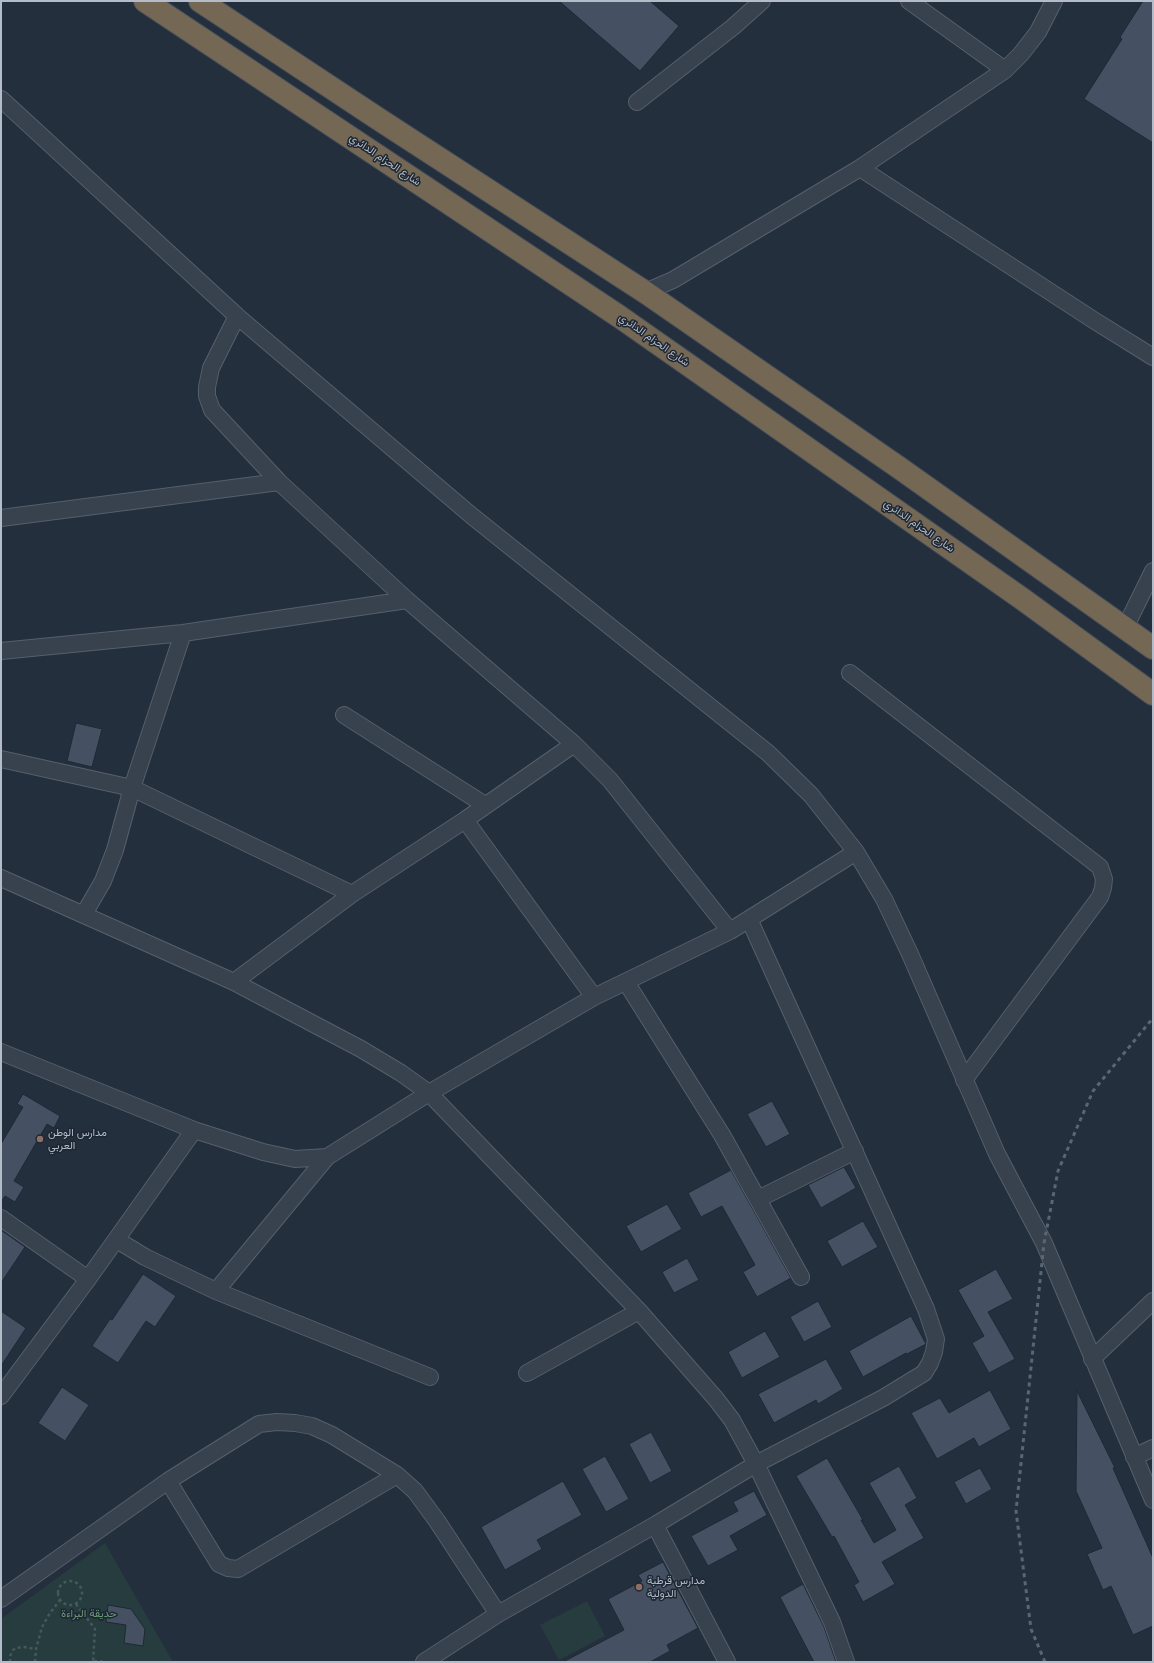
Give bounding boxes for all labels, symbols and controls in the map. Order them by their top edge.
street label: شارع الحزام الدائري [347,131,423,189]
street label: شارع الحزام الدائري [616,311,692,369]
street label: شارع الحزام الدائري [881,497,957,555]
place label: مدارس الوطن العربي [48,1126,107,1152]
marker: مدارس الوطن العربي [35,1134,45,1144]
place label: مدارس قرطبة الدولية [647,1574,705,1600]
marker: مدارس قرطبة الدولية [634,1582,644,1592]
park label: حديقة البراءة [61,1607,117,1621]

